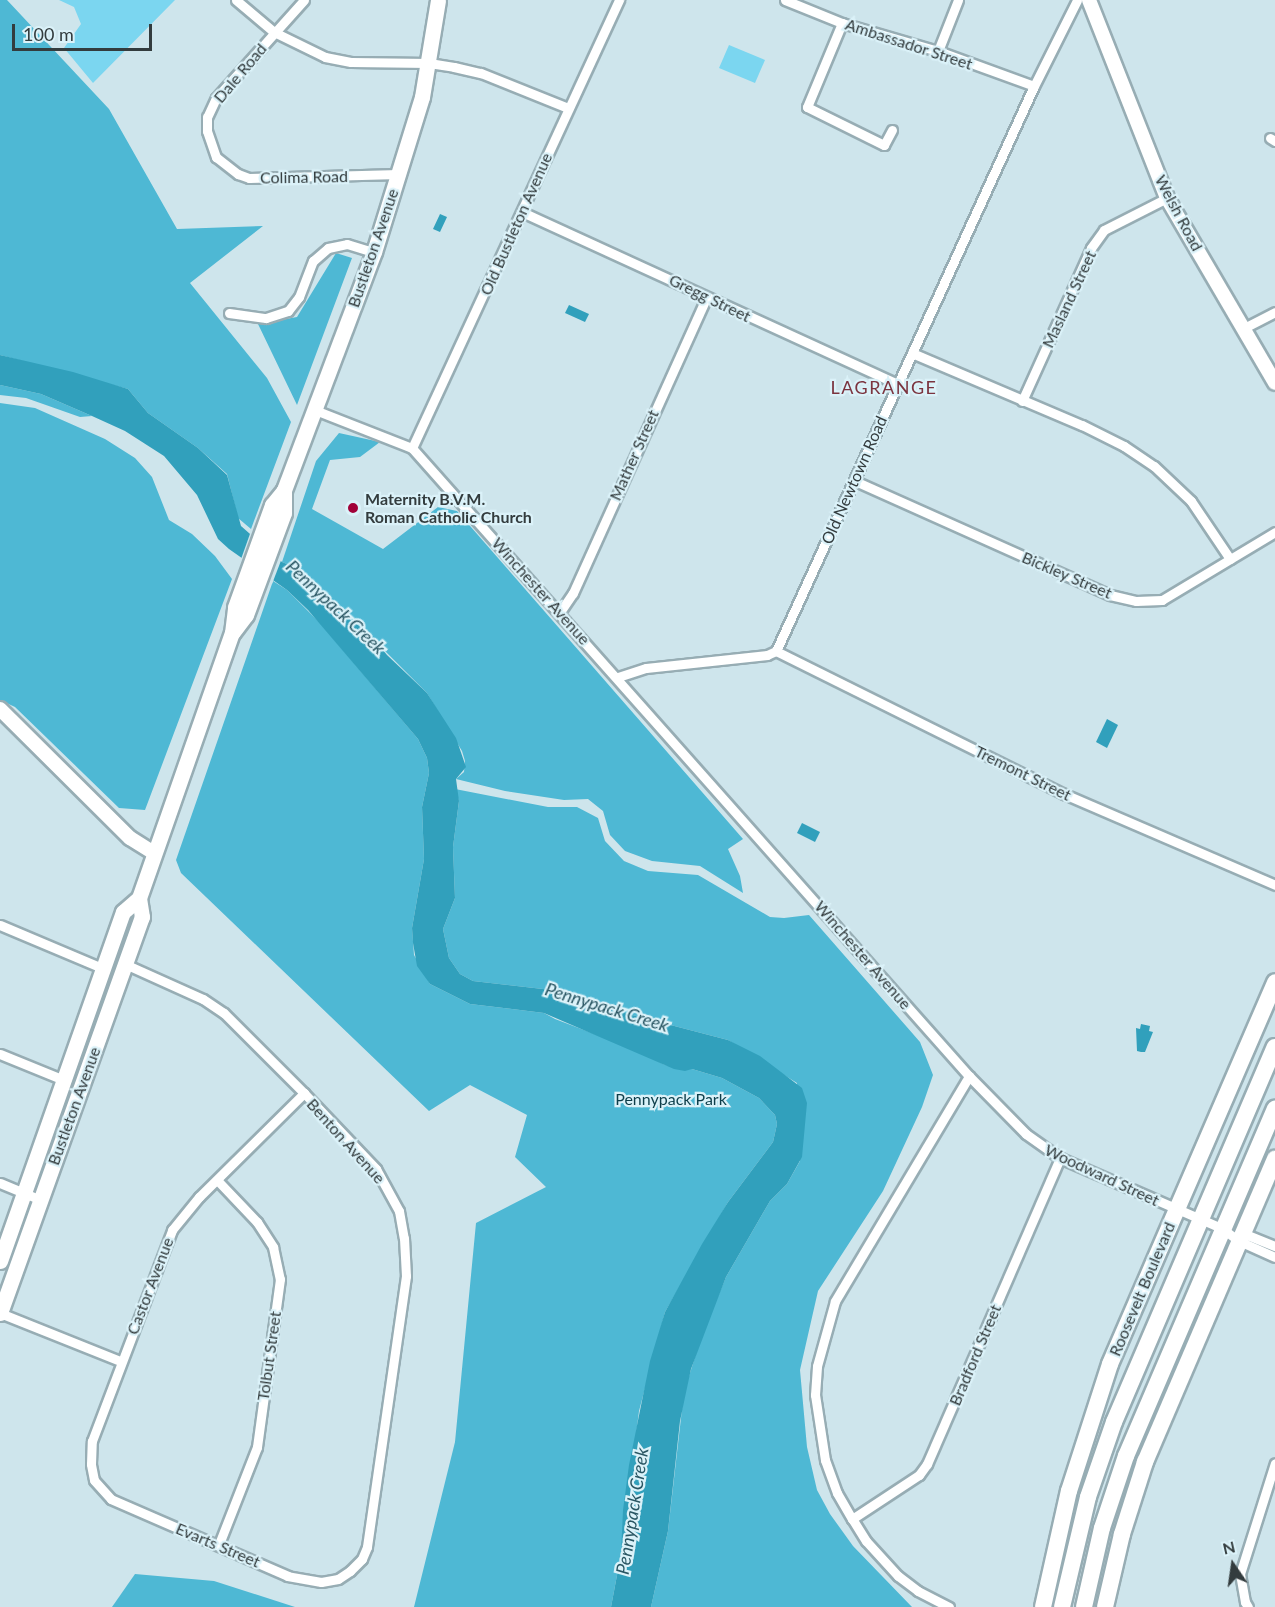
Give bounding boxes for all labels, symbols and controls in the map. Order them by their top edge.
scale bar [15,12,154,50]
street label: Ambassador Street [843,14,975,74]
text: 100 m [23,23,74,45]
street label: Dale Road [210,39,270,107]
street label: Old Bustleton Avenue [476,150,556,298]
street label: Colima Road [260,167,348,187]
street label: Welsh Road [1151,172,1207,254]
street label: Bustleton Avenue [344,186,402,310]
street label: Masland Street [1038,247,1100,351]
street label: Gregg Street [666,270,754,326]
district label: LAGRANGE [831,376,937,398]
street label: Mather Street [605,407,663,503]
street label: Old Newtown Road [817,413,891,547]
place label: Maternity B.V.M. Roman Catholic Church [365,489,532,527]
marker: Maternity B.V.M. Roman Catholic Church [346,501,360,515]
street label: Winchester Avenue [488,533,594,649]
street label: Bickley Street [1019,547,1115,603]
water label: Pennypack Creek [282,555,390,659]
street label: Tremont Street [972,741,1074,805]
street label: Winchester Avenue [810,897,916,1013]
water label: Pennypack Creek [543,978,671,1036]
street label: Bustleton Avenue [44,1044,104,1168]
park label: Pennypack Park [615,1089,727,1109]
street label: Benton Avenue [303,1094,389,1188]
street label: Woodward Street [1042,1140,1162,1210]
street label: Roosevelt Boulevard [1105,1219,1179,1359]
street label: Castor Avenue [123,1234,177,1338]
street label: Bradford Street [945,1302,1005,1408]
street label: Tolbut Street [253,1310,285,1402]
water label: Pennypack Creek [611,1446,653,1576]
street label: Evarts Street [173,1519,263,1571]
north arrow [1203,1535,1263,1595]
text: N [1221,1536,1237,1558]

